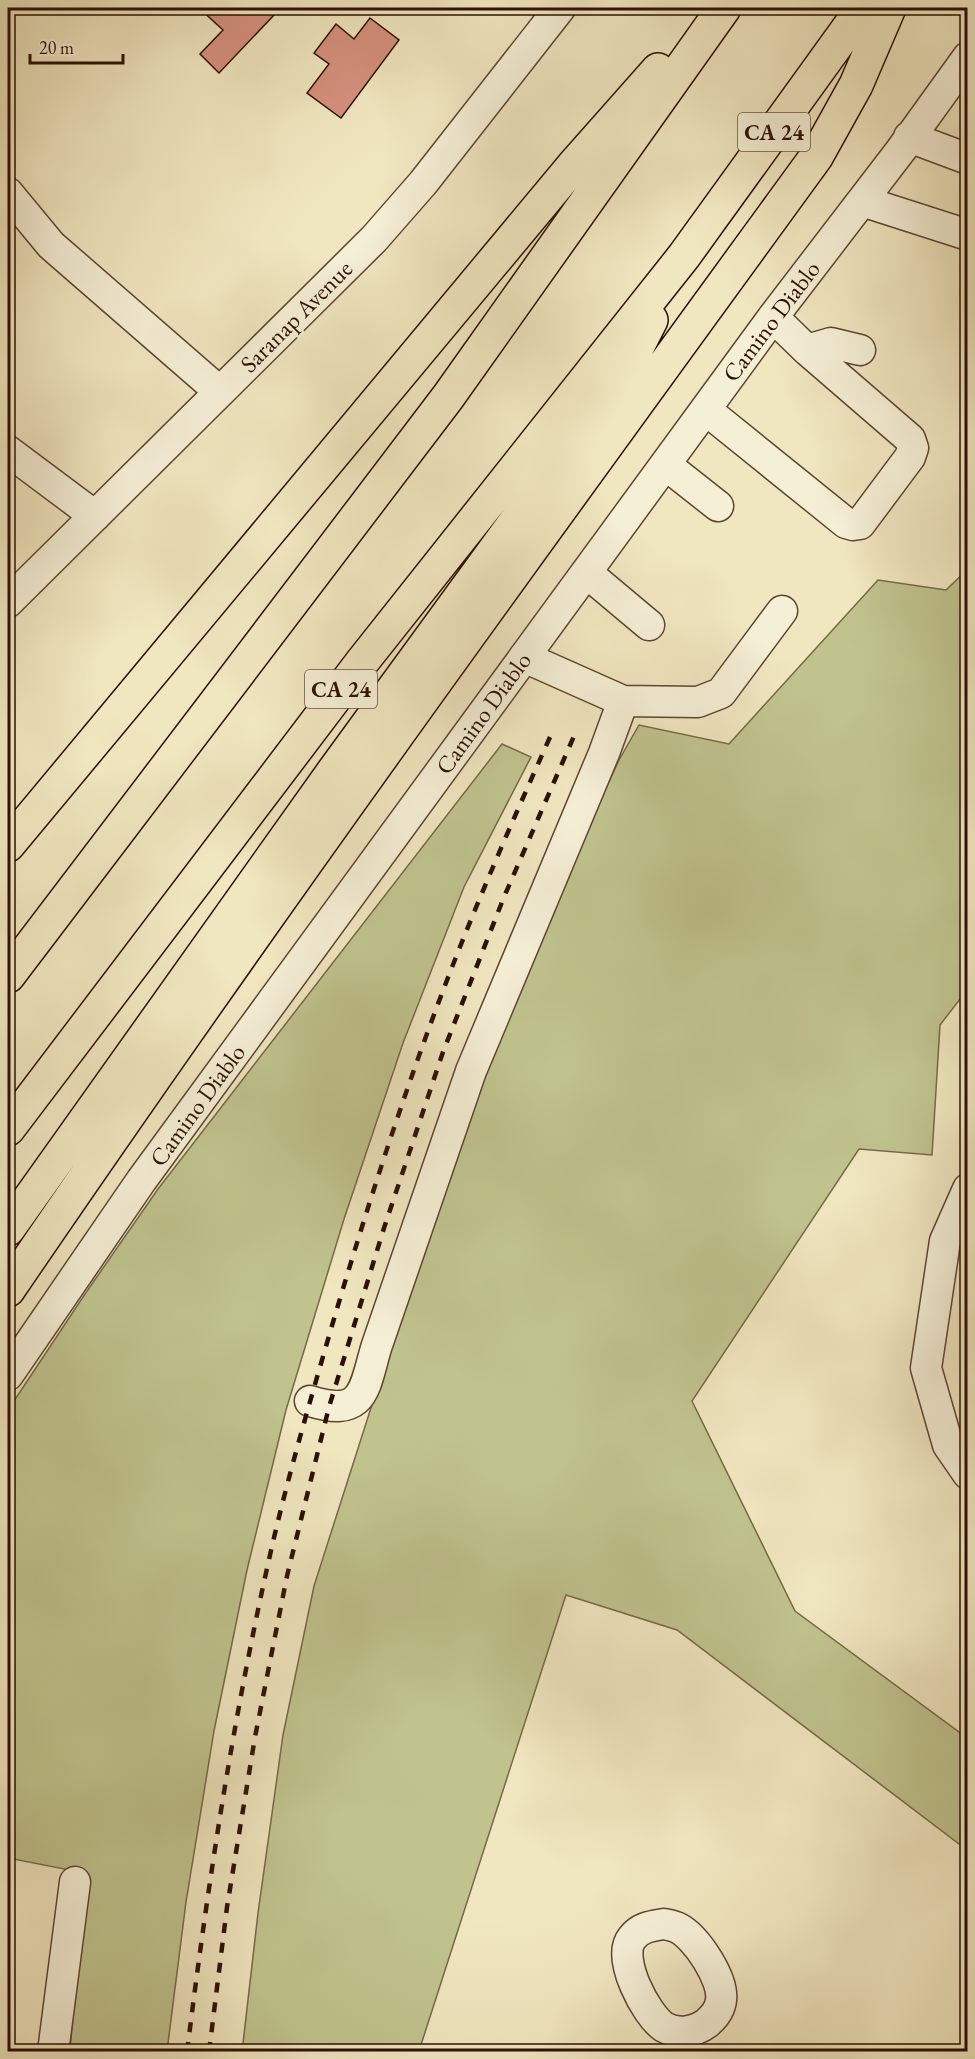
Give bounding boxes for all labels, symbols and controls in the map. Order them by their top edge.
scale bar [30,27,123,65]
text: 20 m [39,36,74,59]
road number: CA 24 [738,113,810,151]
street label: Saranap Avenue [233,253,359,379]
street label: Camino Diablo [715,254,827,388]
street label: Camino Diablo [428,646,538,780]
road number: CA 24 [305,670,377,708]
street label: Camino Diablo [142,1038,252,1172]

